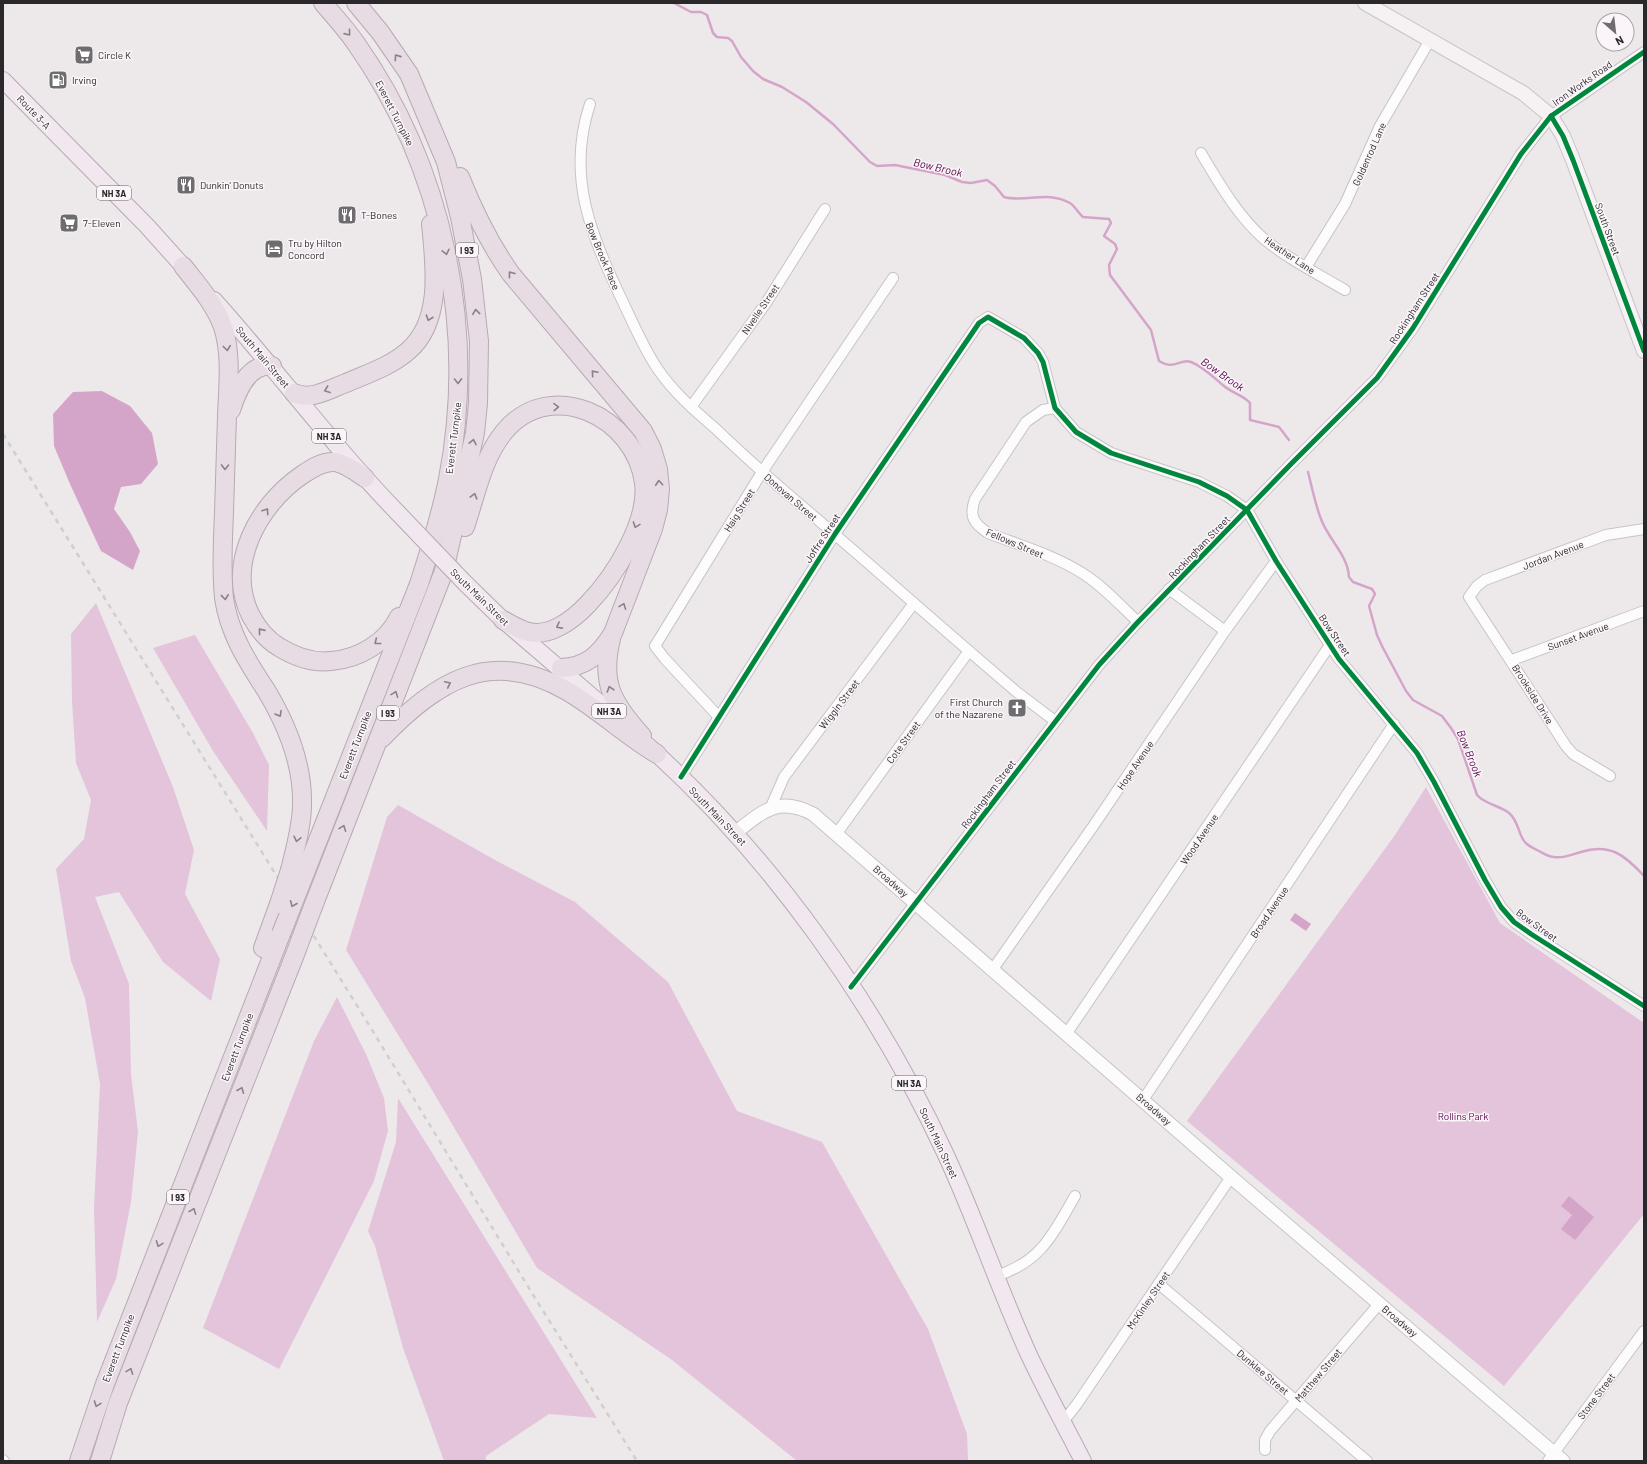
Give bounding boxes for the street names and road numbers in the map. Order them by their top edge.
street label: Iron Works Road [1550,58,1614,108]
street label: Everett Turnpike [373,78,417,148]
street label: Route 3-A [15,92,53,132]
street label: Goldenrod Lane [1350,120,1388,188]
road number: NH 3A [97,186,131,200]
street label: South Street [1593,201,1623,257]
street label: Bow Brook Place [583,220,623,292]
street label: Heather Lane [1262,234,1318,276]
road number: I 93 [456,243,478,257]
street label: Rockingham Street [1386,270,1442,346]
street label: Nivelle Street [739,281,782,337]
street label: South Main Street [234,324,293,391]
street label: Everett Turnpike [443,402,463,474]
road number: NH 3A [312,429,346,443]
street label: Donovan Street [762,471,820,524]
street label: Haig Street [721,486,757,534]
street label: Joffre Street [802,511,843,565]
street label: Rockingham Street [1166,513,1232,581]
street label: Fellows Street [984,525,1046,561]
street label: Jordan Avenue [1521,538,1585,572]
street label: South Main Street [448,566,512,628]
street label: Bow Street [1317,612,1354,659]
street label: Sunset Avenue [1546,619,1610,653]
street label: Brookside Drive [1510,662,1556,726]
street label: Wiggin Street [816,676,862,731]
road number: NH 3A [592,704,626,718]
road number: I 93 [377,706,399,720]
street label: Everett Turnpike [337,709,373,781]
street label: Cote Street [884,718,923,766]
street label: Hope Avenue [1114,738,1156,792]
street label: Rockingham Street [958,757,1018,831]
street label: South Main Street [687,784,749,848]
street label: Wood Avenue [1178,811,1220,867]
street label: Broadway [871,862,911,900]
street label: Broad Avenue [1247,884,1291,940]
street label: Bow Street [1514,906,1560,944]
street label: Everett Turnpike [219,1011,255,1083]
road number: NH 3A [892,1076,926,1090]
street label: Broadway [1134,1090,1174,1128]
street label: South Main Street [917,1105,961,1181]
road number: I 93 [167,1190,189,1204]
street label: McKinley Street [1124,1268,1172,1331]
street label: Broadway [1380,1303,1420,1340]
street label: Everett Turnpike [100,1312,136,1384]
street label: Matthew Street [1292,1345,1344,1404]
street label: Dunklee Street [1235,1347,1292,1397]
street label: Stone Street [1575,1370,1617,1421]

